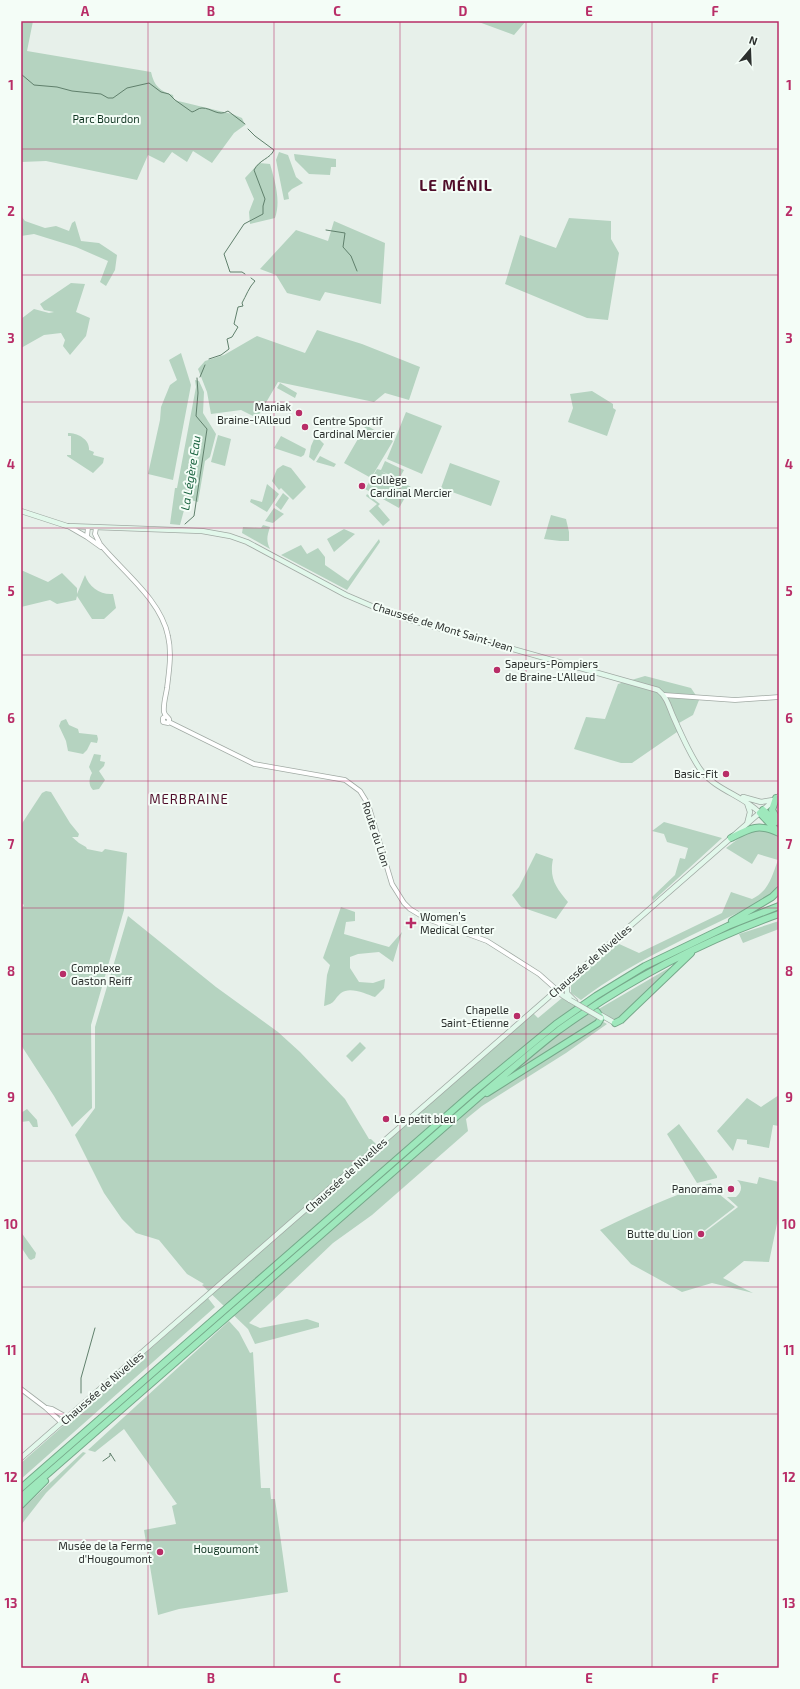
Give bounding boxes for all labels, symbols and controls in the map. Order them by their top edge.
text: A [81,3,90,19]
text: B [207,3,215,19]
text: C [333,3,341,19]
text: D [459,3,468,19]
text: E [585,3,593,19]
text: F [711,3,719,19]
north arrow [730,30,770,70]
text: N [748,33,759,48]
text: 1 [8,77,14,93]
text: 1 [786,77,792,93]
park label: Parc Bourdon [72,112,140,125]
district label: LE MÉNIL [419,175,493,194]
text: 2 [7,203,15,219]
text: 2 [785,203,793,219]
text: 3 [7,330,15,346]
text: 3 [785,330,793,346]
place label: Maniak Braine-l'Alleud [217,400,291,426]
marker: Maniak Braine-l'Alleud [294,408,304,418]
place label: Centre Sportif Cardinal Mercier [313,414,395,440]
marker: Centre Sportif Cardinal Mercier [300,422,310,432]
water label: La Légère Eau [177,434,203,511]
text: 4 [7,456,15,472]
text: 4 [785,456,793,472]
place label: Collège Cardinal Mercier [370,473,452,499]
marker: Collège Cardinal Mercier [357,481,367,491]
text: 5 [7,583,15,599]
text: 5 [785,583,793,599]
street label: Chaussée de Mont Saint-Jean [371,599,515,654]
place label: Sapeurs-Pompiers de Braine-L'Alleud [505,657,598,683]
marker: Sapeurs-Pompiers de Braine-L'Alleud [492,665,502,675]
text: 6 [7,710,15,726]
text: 6 [785,710,793,726]
place label: Basic-Fit [674,767,718,780]
marker: Basic-Fit [721,769,731,779]
district label: MERBRAINE [149,791,229,807]
street label: Route du Lion [360,800,393,868]
text: 7 [8,836,15,852]
text: 7 [786,836,793,852]
place label: Women’s Medical Center [420,910,495,936]
marker: Women’s Medical Center [405,917,417,929]
street label: Chaussée de Nivelles [546,921,634,1000]
place label: Complexe Gaston Reiff [71,961,132,987]
text: 8 [7,963,15,979]
text: 8 [785,963,793,979]
marker: Complexe Gaston Reiff [58,969,68,979]
place label: Chapelle Saint-Etienne [441,1003,509,1029]
marker: Chapelle Saint-Etienne [512,1011,522,1021]
text: 9 [7,1089,15,1105]
text: 9 [785,1089,793,1105]
place label: Le petit bleu [394,1112,456,1125]
marker: Le petit bleu [381,1114,391,1124]
street label: Chaussée de Nivelles [302,1134,389,1215]
place label: Panorama [672,1182,723,1195]
marker: Panorama [726,1184,736,1194]
text: 10 [4,1216,18,1232]
text: 10 [782,1216,796,1232]
place label: Butte du Lion [627,1227,693,1240]
marker: Butte du Lion [696,1229,706,1239]
text: 11 [5,1342,17,1358]
text: 11 [783,1342,795,1358]
street label: Chaussée de Nivelles [58,1348,146,1427]
text: 12 [4,1469,18,1485]
text: 12 [782,1469,796,1485]
place label: Musée de la Ferme d'Hougoumont [58,1539,152,1565]
park label: Hougoumont [194,1542,258,1555]
marker: Musée de la Ferme d'Hougoumont [155,1547,165,1557]
text: 13 [5,1595,18,1611]
text: 13 [783,1595,796,1611]
text: A [81,1670,90,1686]
text: B [207,1670,215,1686]
text: C [333,1670,341,1686]
text: D [459,1670,468,1686]
text: E [585,1670,593,1686]
text: F [711,1670,719,1686]

